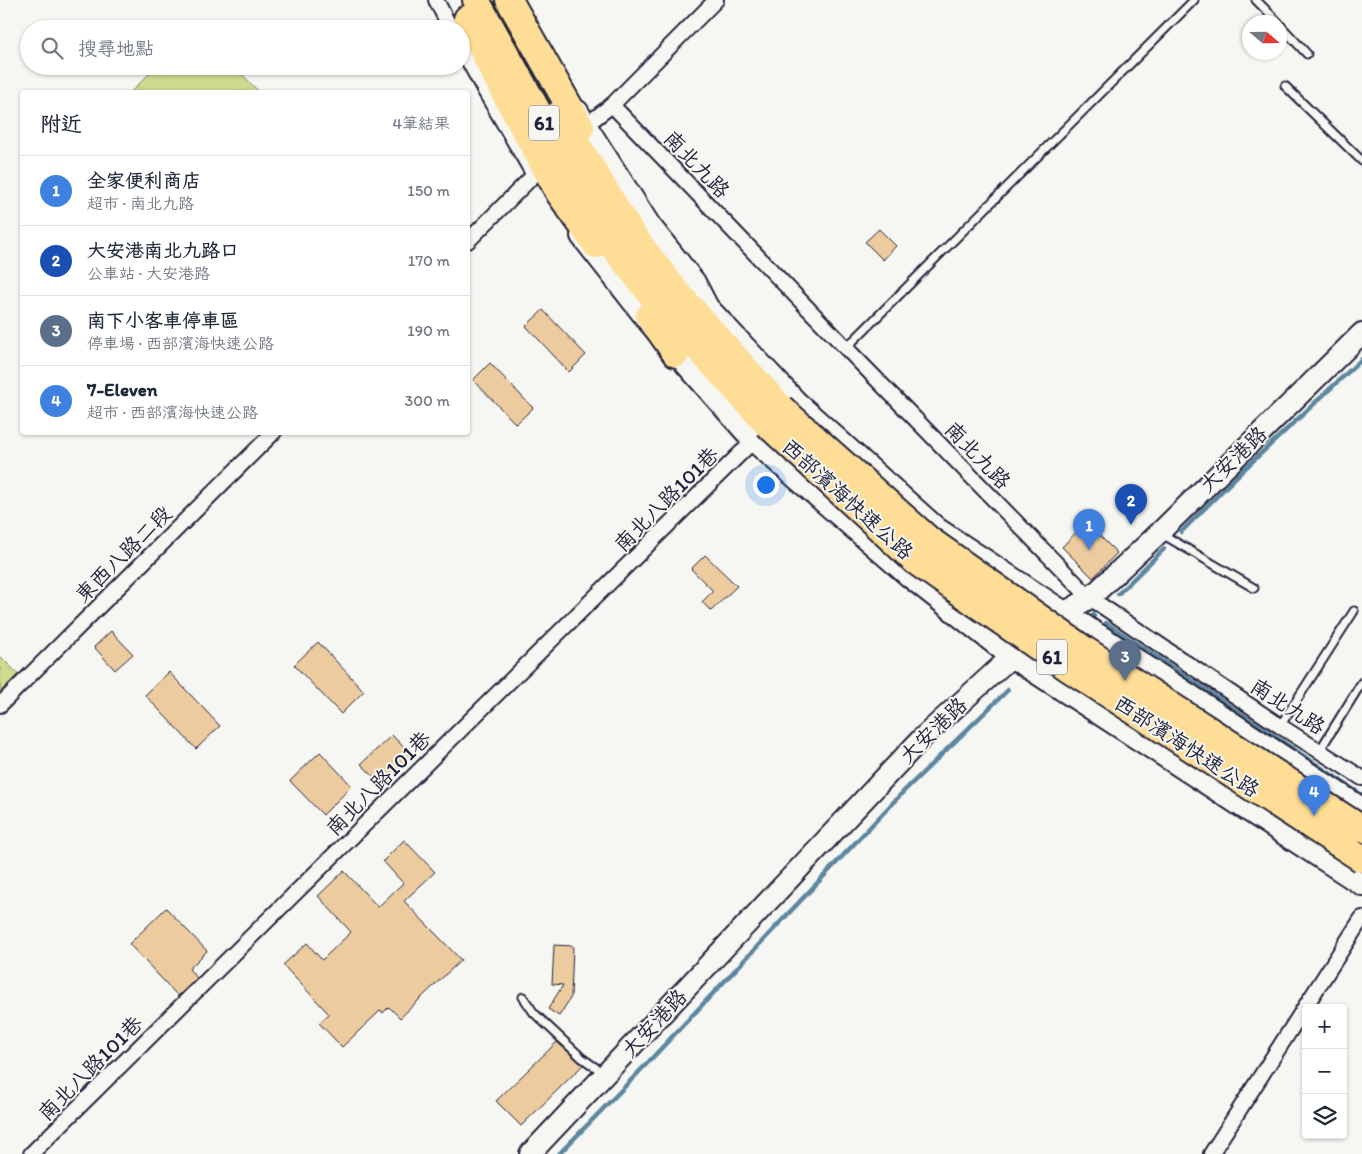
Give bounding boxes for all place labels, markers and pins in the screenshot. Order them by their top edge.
pin: 2 [1115,484,1147,525]
pin: 1 [1073,509,1105,550]
pin: 3 [1109,640,1141,681]
pin: 4 [1298,775,1330,816]

